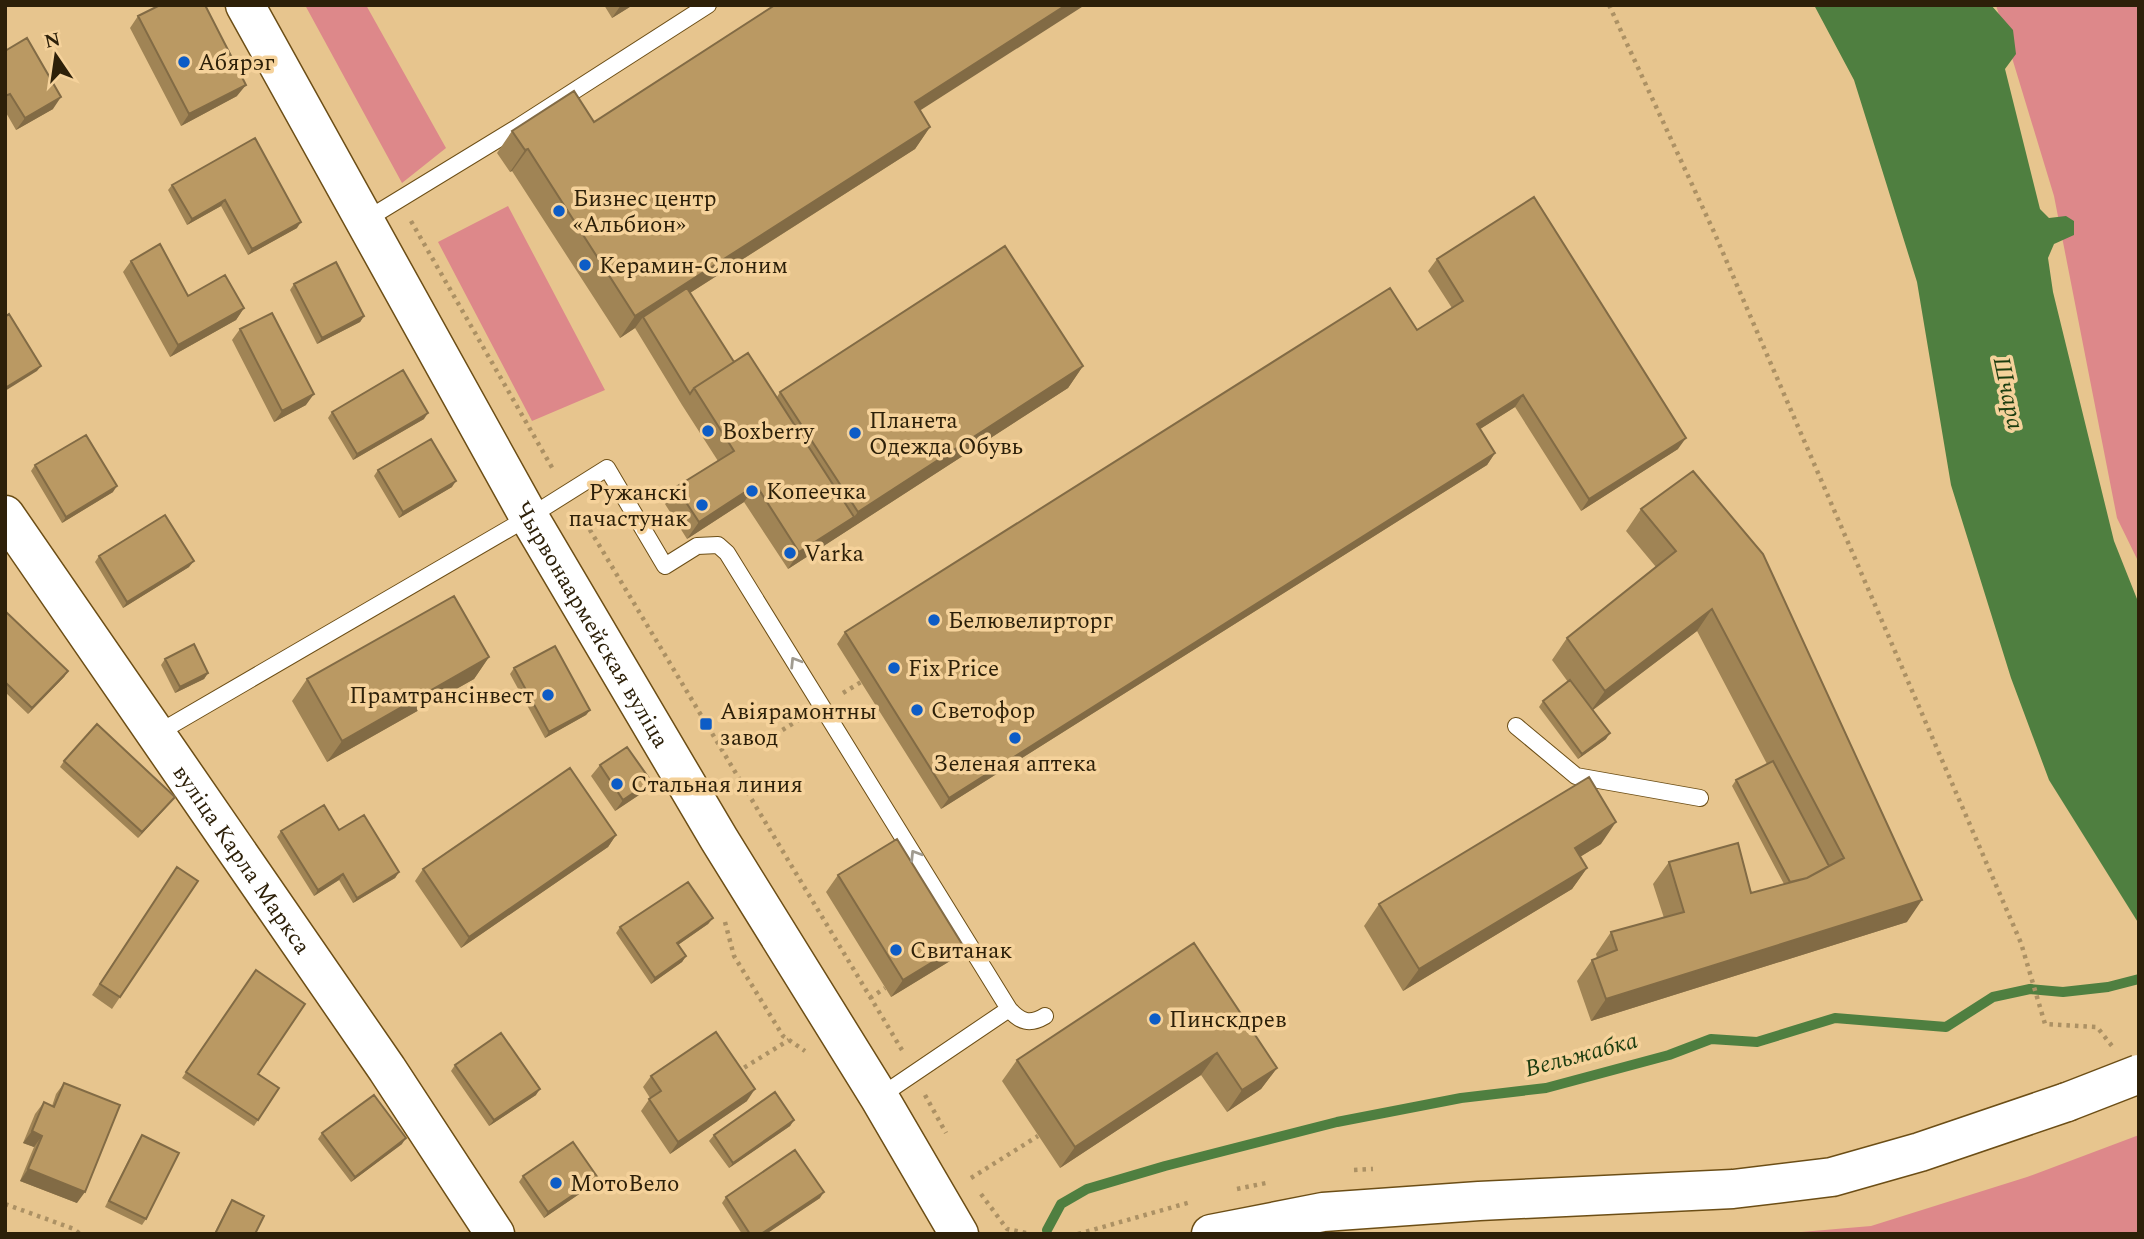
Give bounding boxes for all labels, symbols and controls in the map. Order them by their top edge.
north arrow [21,21,91,91]
text: N [42,25,63,57]
place label: Абярэг [198,46,275,81]
marker: Абярэг [176,54,192,70]
place label: Бизнес центр «Альбион» [573,182,717,243]
marker: Бизнес центр «Альбион» [551,203,567,219]
place label: Керамин-Слоним [599,249,788,284]
marker: Керамин-Слоним [577,257,593,273]
water label: Шчара [1983,354,2033,433]
place label: Планета Одежда Обувь [869,404,1023,465]
place label: Boxberry [722,415,815,450]
marker: Boxberry [700,423,716,439]
marker: Планета Одежда Обувь [847,425,863,441]
place label: Копеечка [766,475,866,510]
place label: Ружанскі пачастунак [569,476,688,537]
marker: Копеечка [744,483,760,499]
street label: Чырвонаармейская вуліца [505,495,677,755]
marker: Ружанскі пачастунак [694,497,710,513]
place label: Varka [804,537,864,572]
marker: Varka [782,545,798,561]
place label: Белювелирторг [948,604,1113,639]
marker: Белювелирторг [926,612,942,628]
place label: Fix Price [908,652,999,687]
one-way arrow [790,656,803,669]
marker: Fix Price [886,660,902,676]
place label: Прамтрансінвест [349,679,534,714]
marker: Прамтрансінвест [540,687,556,703]
place label: Светофор [931,694,1035,729]
place label: Авіярамонтны завод [720,695,877,756]
marker: Светофор [909,702,925,718]
marker: Авіярамонтны завод [698,716,714,732]
marker: Зеленая аптека [1007,730,1023,746]
place label: Зеленая аптека [933,747,1097,782]
street label: вуліца Карла Маркса [163,758,319,962]
place label: Стальная линия [631,768,803,803]
marker: Стальная линия [609,776,625,792]
one-way arrow [910,850,923,863]
place label: Свитанак [910,934,1012,969]
marker: Свитанак [888,942,904,958]
place label: Пинскдрев [1169,1003,1286,1038]
marker: Пинскдрев [1147,1011,1163,1027]
water label: Вельжабка [1521,1023,1642,1087]
place label: МотоВело [570,1167,679,1202]
marker: МотоВело [548,1175,564,1191]

